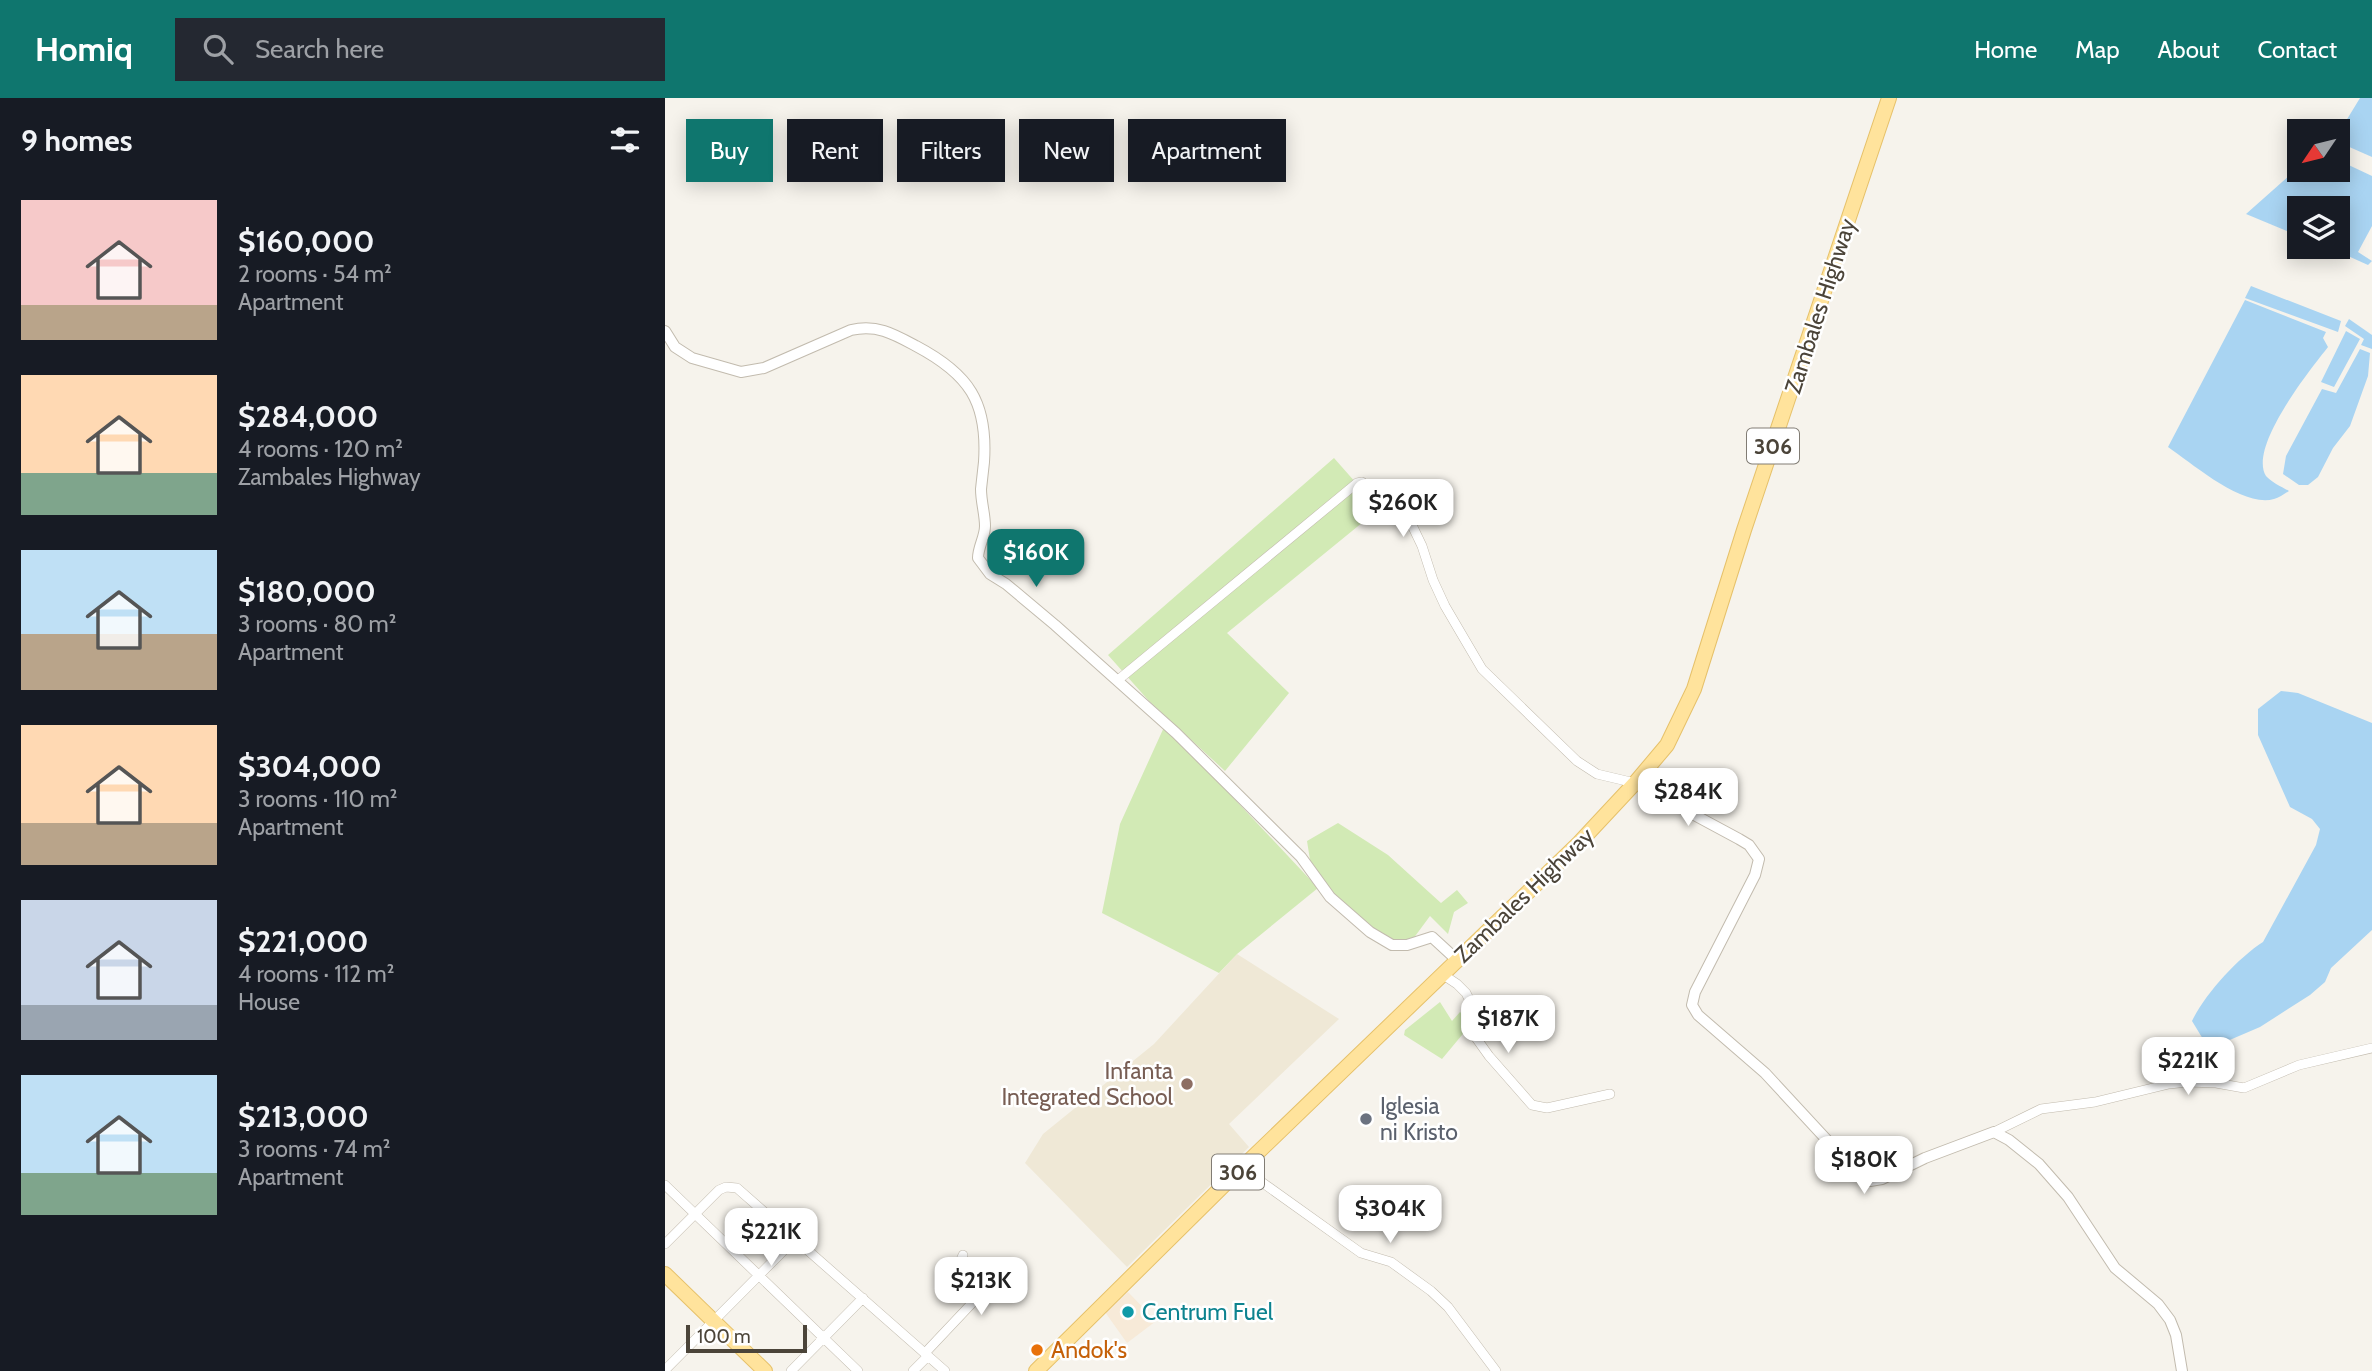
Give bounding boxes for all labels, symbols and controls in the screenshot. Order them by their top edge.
search box [175,18,665,81]
text: Homiq [35,29,133,69]
icon: search [199,30,237,68]
text: Search here [255,33,384,65]
text: Home [1974,35,2037,64]
text: Map [2075,35,2120,64]
text: About [2158,35,2220,64]
text: Contact [2258,35,2337,64]
chip: Buy [686,119,773,182]
chip: Rent [787,119,883,182]
chip: Filters [897,119,1005,182]
chip: New [1019,119,1114,182]
chip: Apartment [1128,119,1286,182]
north arrow [2287,119,2350,182]
map controls [2287,119,2350,259]
icon: filters [606,121,644,159]
text: 9 homes [21,122,132,159]
button: layers [2287,196,2350,259]
street label: Zambales Highway [1778,214,1862,397]
text: $160,000 [238,223,374,260]
icon: home [77,228,161,312]
text: 2 rooms · 54 m² [238,260,392,288]
text: Apartment [238,288,343,316]
text: $284,000 [238,398,378,435]
icon: home [77,403,161,487]
road number: 306 [1747,428,1799,464]
text: 4 rooms · 120 m² [238,435,403,463]
text: Zambales Highway [238,463,421,491]
pin: $260K [1354,480,1452,539]
text: $260K [1368,488,1438,516]
pin: $160K [987,530,1085,589]
text: $160K [1003,538,1069,566]
text: $180,000 [238,573,376,610]
icon: home [77,578,161,662]
text: 3 rooms · 80 m² [238,610,396,638]
text: Apartment [238,638,343,666]
text: $304,000 [238,748,382,785]
icon: home [77,753,161,837]
pin: $284K [1639,768,1737,828]
text: $284K [1654,777,1722,805]
text: 3 rooms · 110 m² [238,785,397,813]
text: Apartment [238,813,343,841]
street label: Zambales Highway [1449,821,1600,969]
text: $221,000 [238,923,368,960]
icon: home [77,928,161,1012]
text: 4 rooms · 112 m² [238,960,394,988]
text: House [238,988,300,1016]
pin: $187K [1459,996,1557,1055]
text: $187K [1477,1004,1539,1032]
pin: $221K [2139,1038,2237,1097]
text: $221K [2158,1046,2218,1074]
place label: Infanta Integrated School [1001,1057,1174,1111]
marker: Infanta Integrated School [1179,1076,1195,1092]
place label: Iglesia ni Kristo [1380,1092,1458,1146]
text: $213,000 [238,1098,369,1135]
icon: home [77,1103,161,1187]
marker: Iglesia ni Kristo [1358,1111,1374,1127]
text: 3 rooms · 74 m² [238,1135,390,1163]
pin: $180K [1815,1136,1913,1196]
text: $180K [1831,1145,1897,1173]
road number: 306 [1212,1154,1264,1190]
text: Apartment [238,1163,343,1191]
pin: $304K [1341,1186,1439,1245]
text: $304K [1355,1194,1425,1222]
pin: $221K [722,1208,820,1268]
text: $221K [741,1217,801,1245]
pin: $213K [932,1258,1030,1317]
text: $213K [951,1266,1011,1294]
place label: Centrum Fuel [1142,1298,1274,1326]
marker: Centrum Fuel [1120,1304,1136,1320]
scale bar [686,1322,807,1354]
text: 100 m [697,1325,751,1348]
place label: Andok's [1051,1336,1127,1364]
marker: Andok's [1029,1342,1045,1358]

